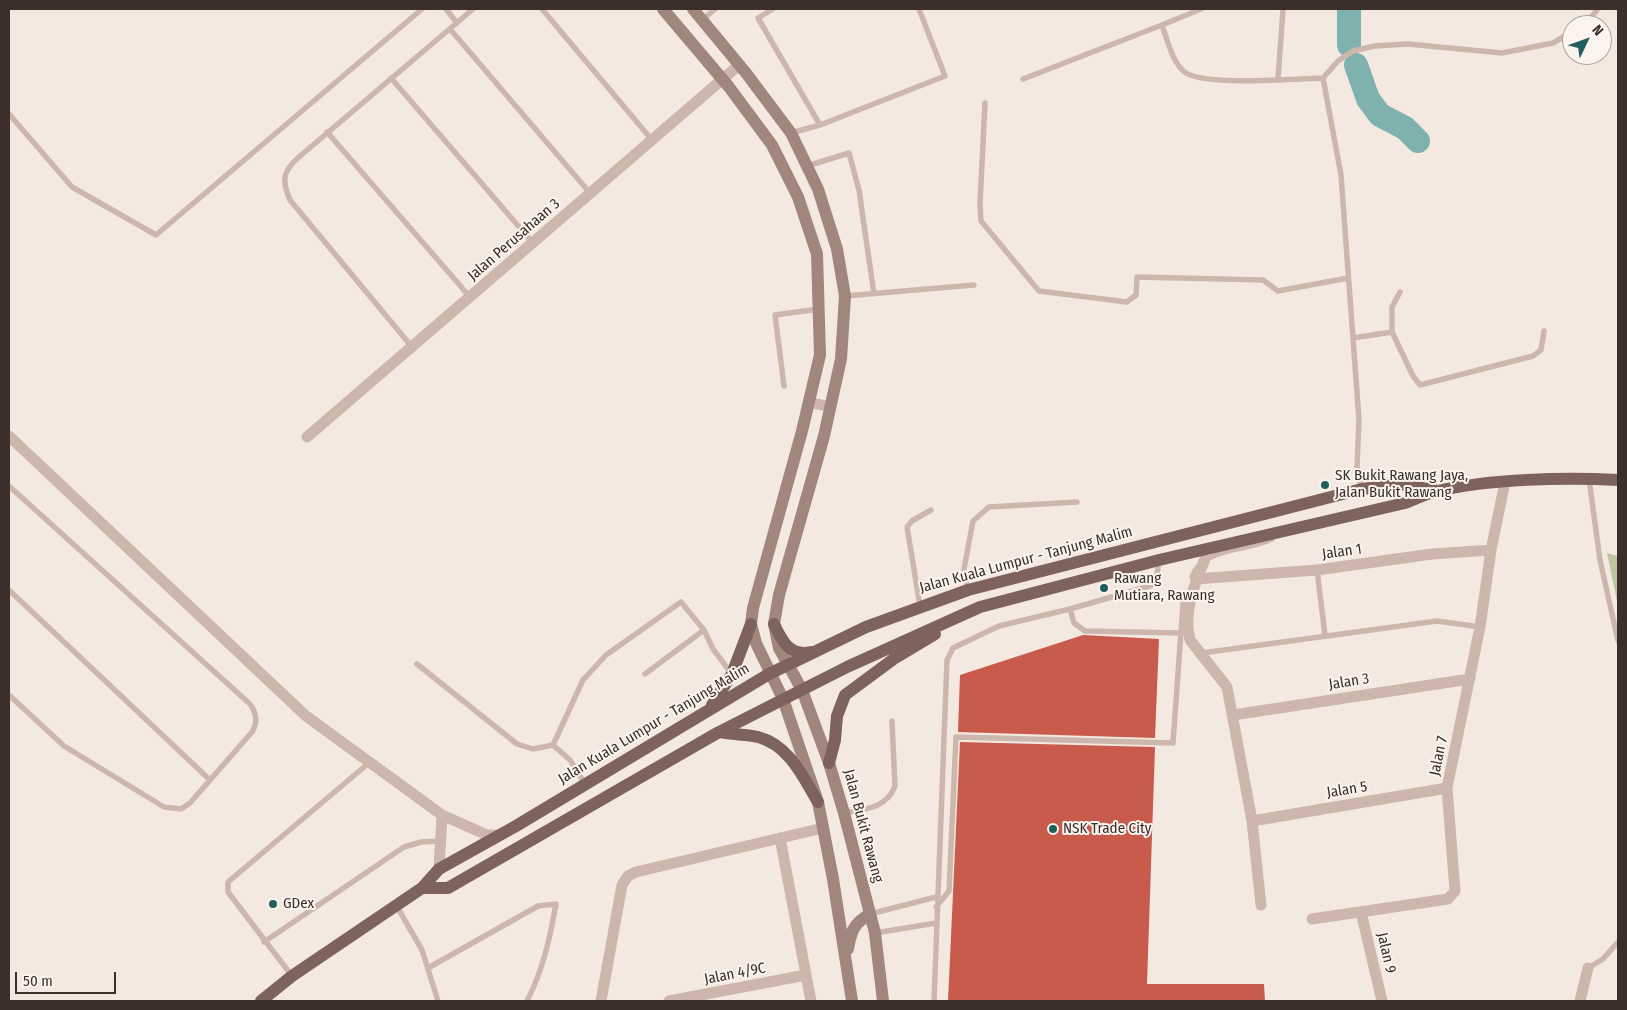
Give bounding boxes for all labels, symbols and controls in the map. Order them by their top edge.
north arrow [1562,15,1612,65]
text: N [1589,21,1607,39]
street label: Jalan Perusahaan 3 [464,195,564,285]
place label: SK Bukit Rawang Jaya, Jalan Bukit Rawang [1335,467,1468,502]
marker: SK Bukit Rawang Jaya, Jalan Bukit Rawang [1319,479,1331,491]
street label: Jalan Kuala Lumpur - Tanjung Malim [918,523,1134,597]
street label: Jalan 1 [1321,540,1363,564]
place label: Rawang Mutiara, Rawang [1114,570,1215,605]
marker: Rawang Mutiara, Rawang [1098,582,1110,594]
street label: Jalan Kuala Lumpur - Tanjung Malim [555,660,753,788]
street label: Jalan 3 [1327,670,1371,694]
street label: Jalan 7 [1426,735,1452,777]
street label: Jalan Bukit Rawang [839,767,887,885]
street label: Jalan 5 [1325,778,1369,802]
place label: NSK Trade City [1063,820,1152,838]
marker: NSK Trade City [1047,823,1059,835]
place label: GDex [283,895,314,913]
marker: GDex [267,898,279,910]
street label: Jalan 9 [1373,931,1399,975]
street label: Jalan 4/9C [703,959,767,989]
scale bar [18,962,119,994]
text: 50 m [23,972,53,990]

